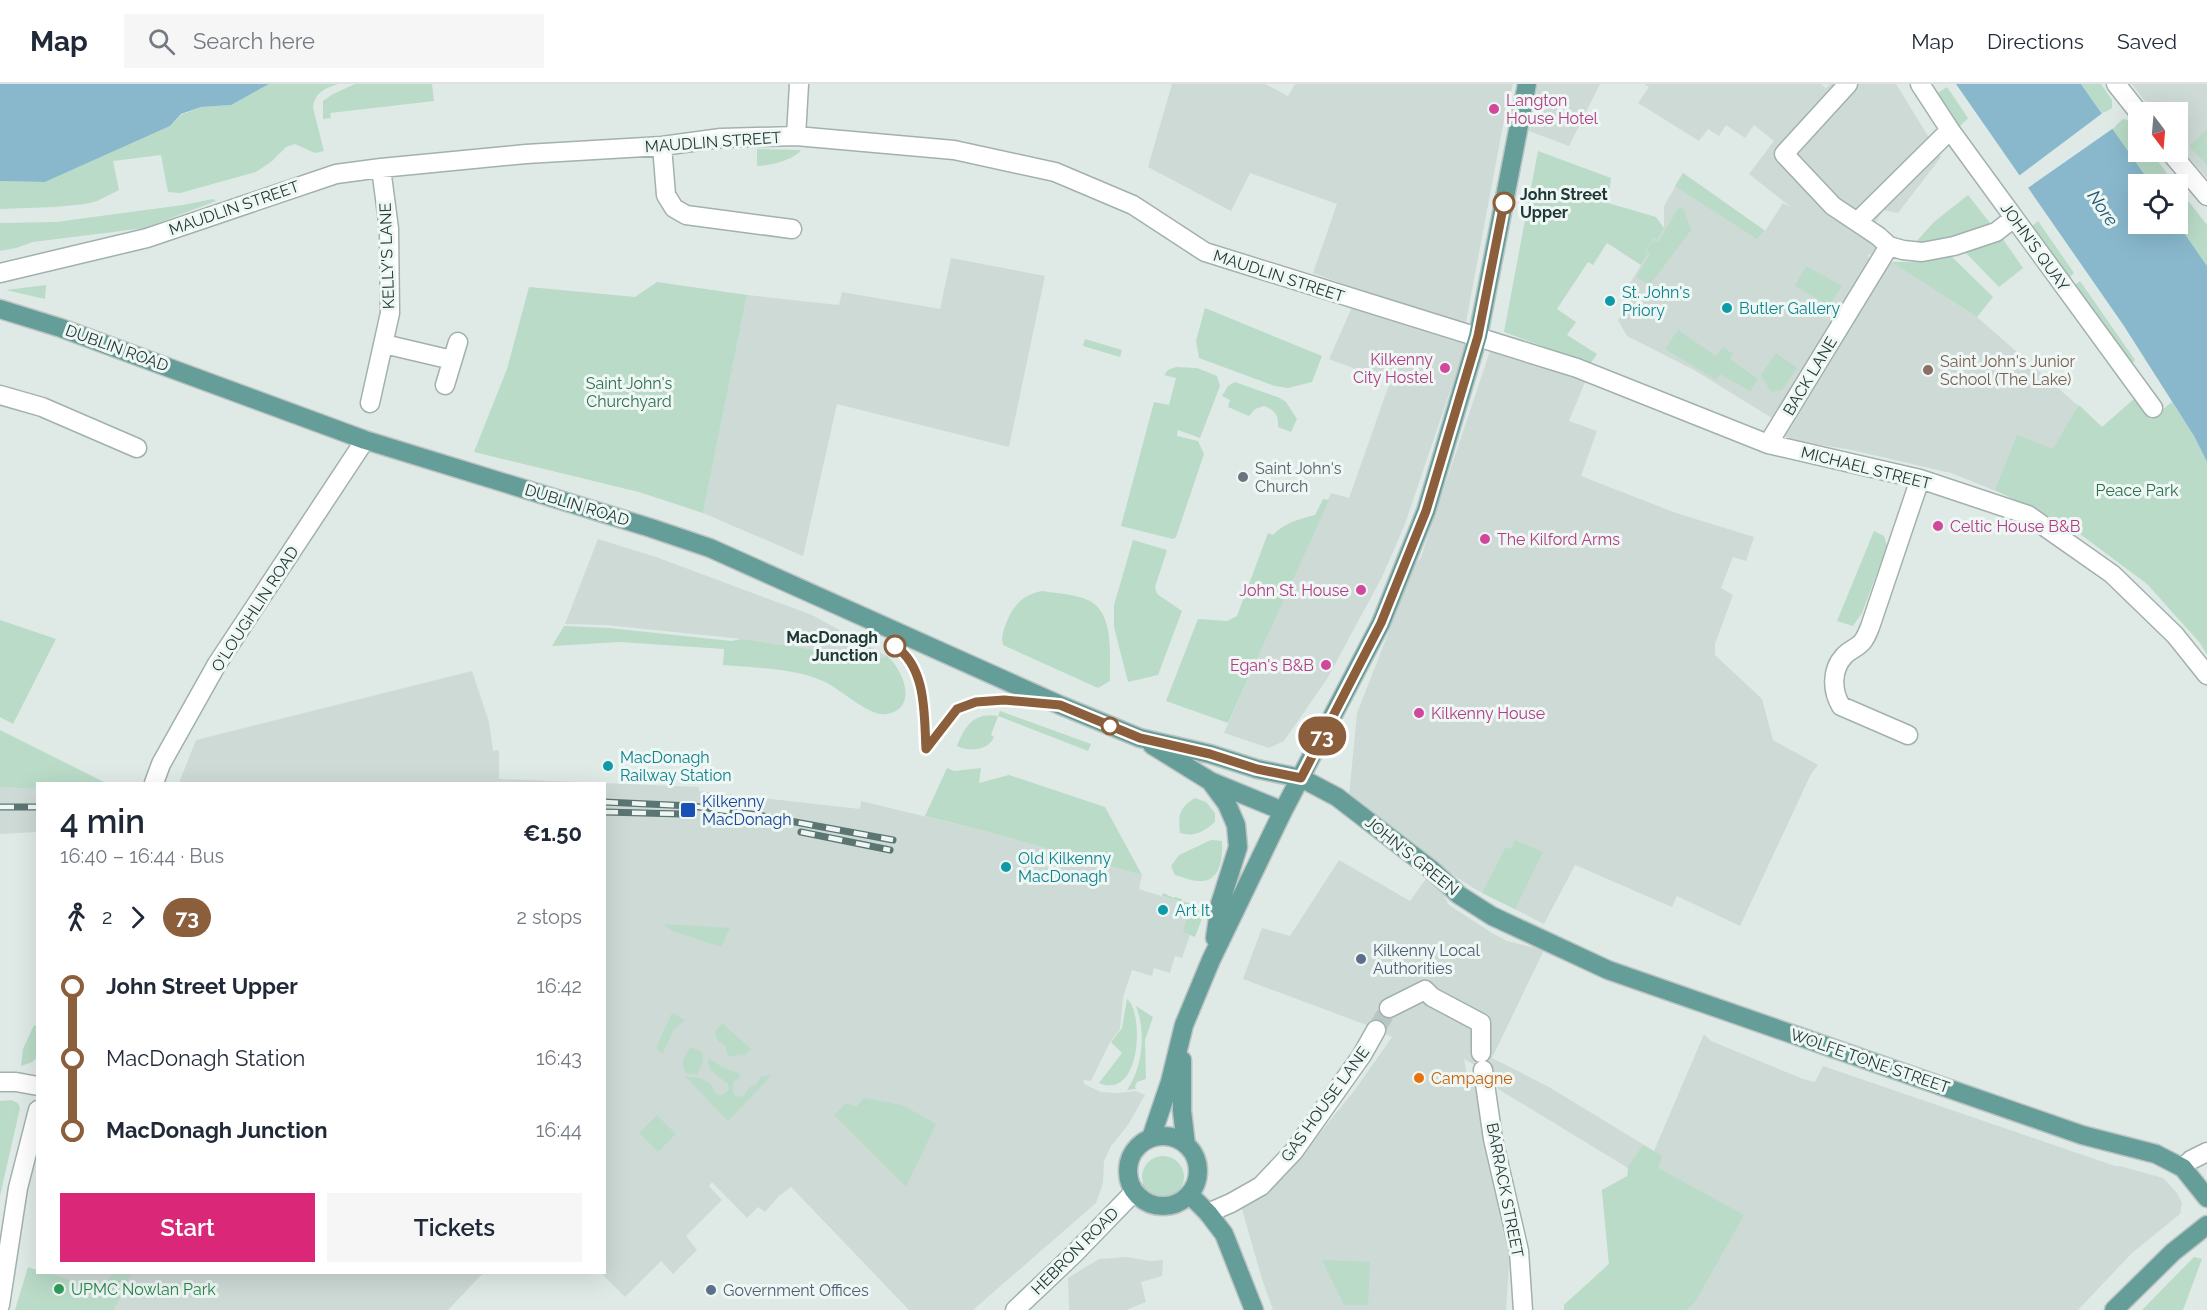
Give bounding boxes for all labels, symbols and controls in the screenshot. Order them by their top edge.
search box [124,14,544,68]
text: Map [30,25,88,58]
icon: search [145,25,178,58]
text: Search here [193,28,315,54]
text: Map [1911,29,1954,54]
text: Directions [1987,29,2084,54]
text: Saved [2117,29,2177,54]
place label: Langton House Hotel [1506,91,1599,128]
marker: Langton House Hotel [1487,102,1501,116]
north arrow [2128,102,2188,162]
map controls [2128,102,2188,234]
street label: MAUDLIN STREET [644,128,782,156]
button: locate [2128,174,2188,234]
street label: MAUDLIN STREET [166,177,302,239]
place label: John Street Upper [1520,185,1608,222]
water label: Nore [2083,186,2123,230]
marker: John Street Upper [1493,192,1515,214]
street label: JOHN'S QUAY [1997,199,2074,295]
street label: KELLY'S LANE [376,202,398,310]
street label: MAUDLIN STREET [1211,246,1347,306]
place label: St. John's Priory [1622,283,1690,320]
marker: St. John's Priory [1603,294,1617,308]
place label: Butler Gallery [1739,299,1840,318]
marker: Butler Gallery [1720,301,1734,315]
street label: DUBLIN ROAD [63,321,171,375]
street label: BACK LANE [1779,333,1841,419]
place label: Kilkenny City Hostel [1353,350,1434,387]
place label: Saint John's Junior School (The Lake) [1940,352,2076,389]
marker: Kilkenny City Hostel [1438,361,1452,375]
marker: Saint John's Junior School (The Lake) [1921,363,1935,377]
park label: Saint John's Churchyard [586,374,673,411]
street label: MICHAEL STREET [1799,443,1933,493]
place label: Saint John's Church [1255,459,1342,496]
marker: Saint John's Church [1236,470,1250,484]
street label: DUBLIN ROAD [522,480,632,530]
park label: Peace Park [2096,481,2179,500]
place label: Celtic House B&B [1950,517,2080,536]
marker: Celtic House B&B [1931,519,1945,533]
place label: The Kilford Arms [1497,530,1620,549]
marker: The Kilford Arms [1478,532,1492,546]
street label: O'LOUGHLIN ROAD [207,543,303,675]
place label: John St. House [1239,581,1349,600]
marker: John St. House [1354,583,1368,597]
place label: MacDonagh Junction [786,628,878,665]
marker: MacDonagh Junction [884,635,906,657]
place label: Egan's B&B [1230,656,1314,675]
marker: Egan's B&B [1319,658,1333,672]
place label: Kilkenny House [1431,704,1545,723]
marker: Kilkenny House [1412,706,1426,720]
line badge: 73 [1295,716,1349,756]
unlabelled marker [1101,717,1119,735]
text: 73 [1310,724,1334,749]
place label: MacDonagh Railway Station [620,748,732,785]
marker: MacDonagh Railway Station [601,759,615,773]
place label: Kilkenny MacDonagh [702,792,792,829]
marker: Kilkenny MacDonagh [679,801,697,819]
text: 4 min [60,802,145,841]
street label: JOHN'S GREEN [1362,813,1462,899]
text: €1.50 [523,820,582,846]
text: 16:40 – 16:44 · Bus [60,844,224,868]
place label: Old Kilkenny MacDonagh [1018,849,1111,886]
marker: Old Kilkenny MacDonagh [999,860,1013,874]
icon: walk [60,901,93,934]
icon: forward [121,901,154,934]
place label: Art It [1175,901,1211,920]
marker: Art It [1156,903,1170,917]
text: 2 [102,905,112,929]
text: 73 [175,905,199,930]
text: 2 stops [516,905,582,929]
place label: Kilkenny Local Authorities [1373,941,1481,978]
marker: Kilkenny Local Authorities [1354,952,1368,966]
text: John Street Upper [106,973,298,999]
text: 16:42 [536,974,582,998]
street label: WOLFE TONE STREET [1788,1025,1952,1097]
street label: GAS HOUSE LANE [1277,1043,1373,1165]
text: MacDonagh Station [106,1045,305,1071]
text: 16:43 [536,1046,582,1070]
place label: Campagne [1431,1069,1513,1088]
marker: Campagne [1412,1071,1426,1085]
text: MacDonagh Junction [106,1117,327,1143]
text: 16:44 [536,1118,582,1142]
street label: BARRACK STREET [1483,1121,1527,1259]
button: Start [60,1193,315,1262]
button: Tickets [327,1193,582,1262]
street label: HEBRON ROAD [1027,1203,1123,1299]
place label: UPMC Nowlan Park [71,1280,216,1299]
place label: Government Offices [723,1281,869,1300]
marker: UPMC Nowlan Park [52,1282,66,1296]
marker: Government Offices [704,1283,718,1297]

